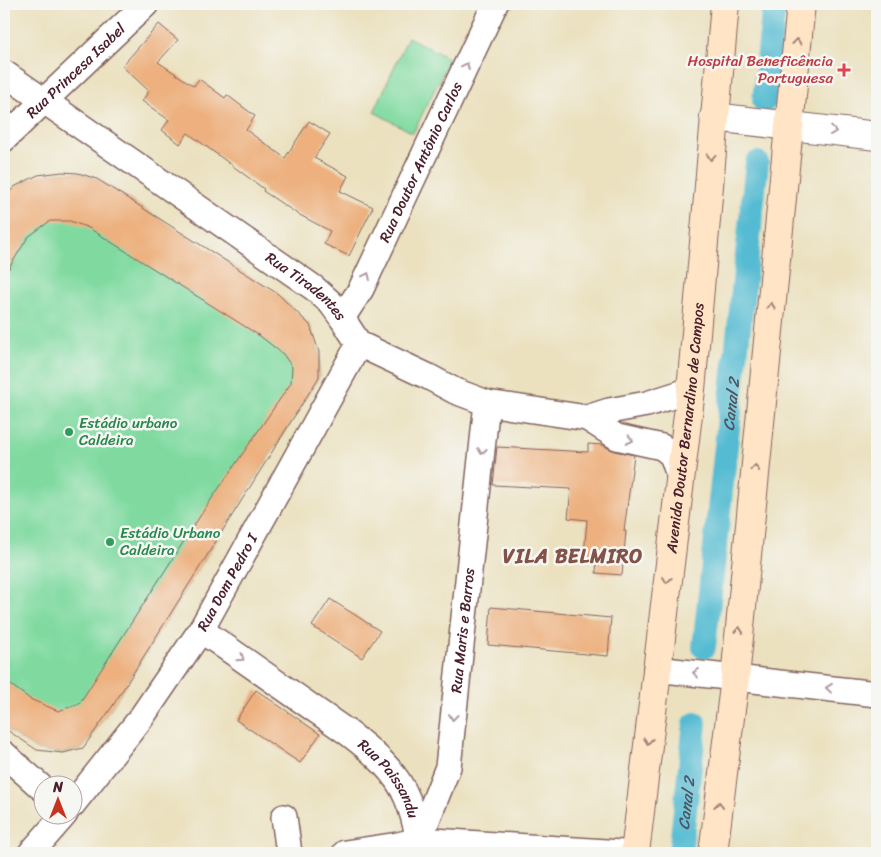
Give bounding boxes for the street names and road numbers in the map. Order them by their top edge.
street label: Rua Princesa Isabel [20,16,132,125]
street label: Rua Doutor Antônio Carlos [372,77,470,247]
street label: Rua Tiradentes [260,245,353,326]
street label: Avenida Doutor Bernardino de Campos [658,301,712,556]
street label: Rua Dom Pedro I [190,528,265,636]
street label: Rua Maris e Barros [443,567,482,694]
street label: Rua Paissandu [352,732,426,821]

